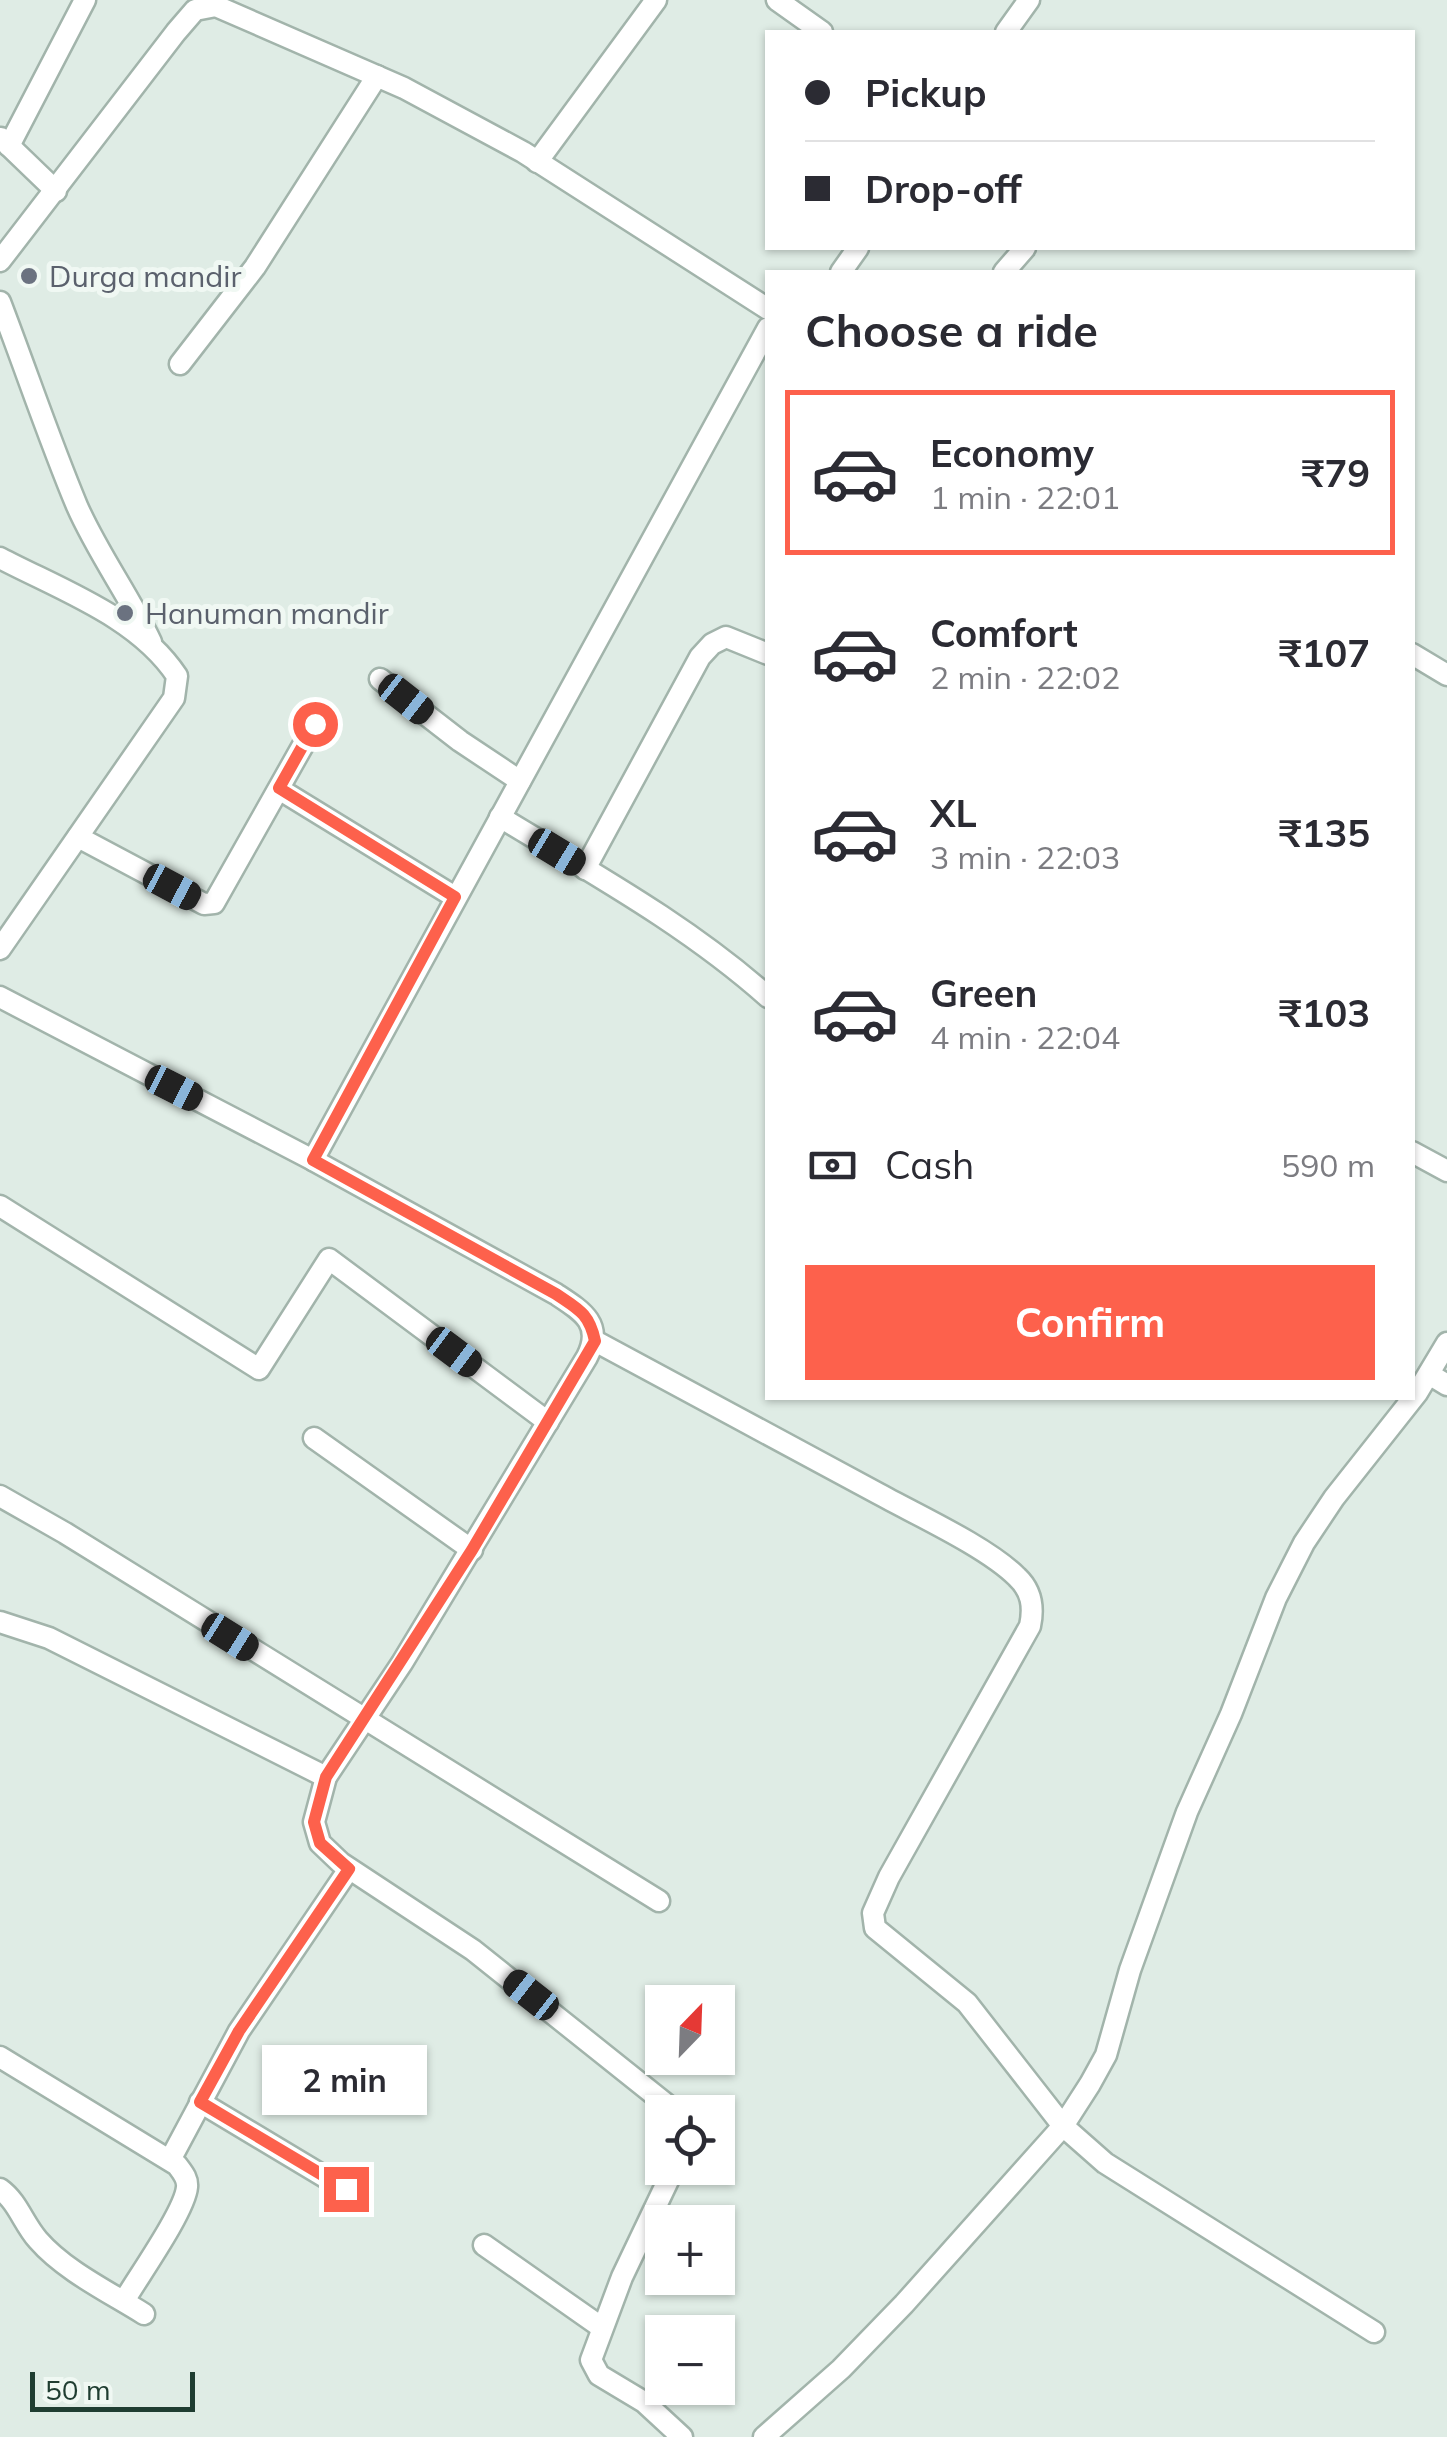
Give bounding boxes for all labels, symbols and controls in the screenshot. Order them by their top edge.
text: Pickup [865,69,987,117]
text: Drop-off [865,165,1022,213]
place label: Durga mandir [49,257,241,295]
marker: Durga mandir [18,265,40,287]
text: Choose a ride [805,302,1098,358]
icon: car [810,428,900,518]
text: Economy [930,429,1094,477]
text: ₹79 [1302,449,1370,497]
text: 1 min · 22:01 [930,477,1120,517]
place label: Hanuman mandir [145,594,389,632]
marker: Hanuman mandir [114,602,136,624]
icon: car [810,608,900,698]
text: Comfort [930,609,1078,657]
text: ₹107 [1279,629,1370,677]
text: 2 min · 22:02 [930,657,1120,697]
car [373,669,439,729]
route start [293,702,338,747]
icon: car [810,788,900,878]
text: XL [930,789,977,837]
text: ₹135 [1279,809,1370,857]
car [524,824,590,880]
text: 3 min · 22:03 [930,837,1120,877]
car [138,860,206,914]
icon: car [810,968,900,1058]
text: Green [930,969,1037,1017]
text: ₹103 [1279,989,1370,1037]
text: 4 min · 22:04 [930,1017,1120,1057]
car [140,1061,208,1115]
icon: cash [805,1138,860,1193]
text: Cash [885,1141,974,1189]
text: 590 m [1281,1145,1375,1185]
button: Confirm [805,1265,1375,1380]
car [421,1322,487,1382]
car [197,1608,263,1666]
car [498,1965,564,2025]
north arrow [645,1985,735,2075]
map controls [645,1985,735,2405]
callout: 2 min [264,2044,428,2114]
text: 2 min [302,2060,387,2100]
button: locate [645,2095,735,2185]
route end [324,2167,369,2212]
button: + [645,2205,735,2295]
button: − [645,2315,735,2405]
scale bar [30,2367,195,2412]
text: 50 m [45,2372,111,2407]

